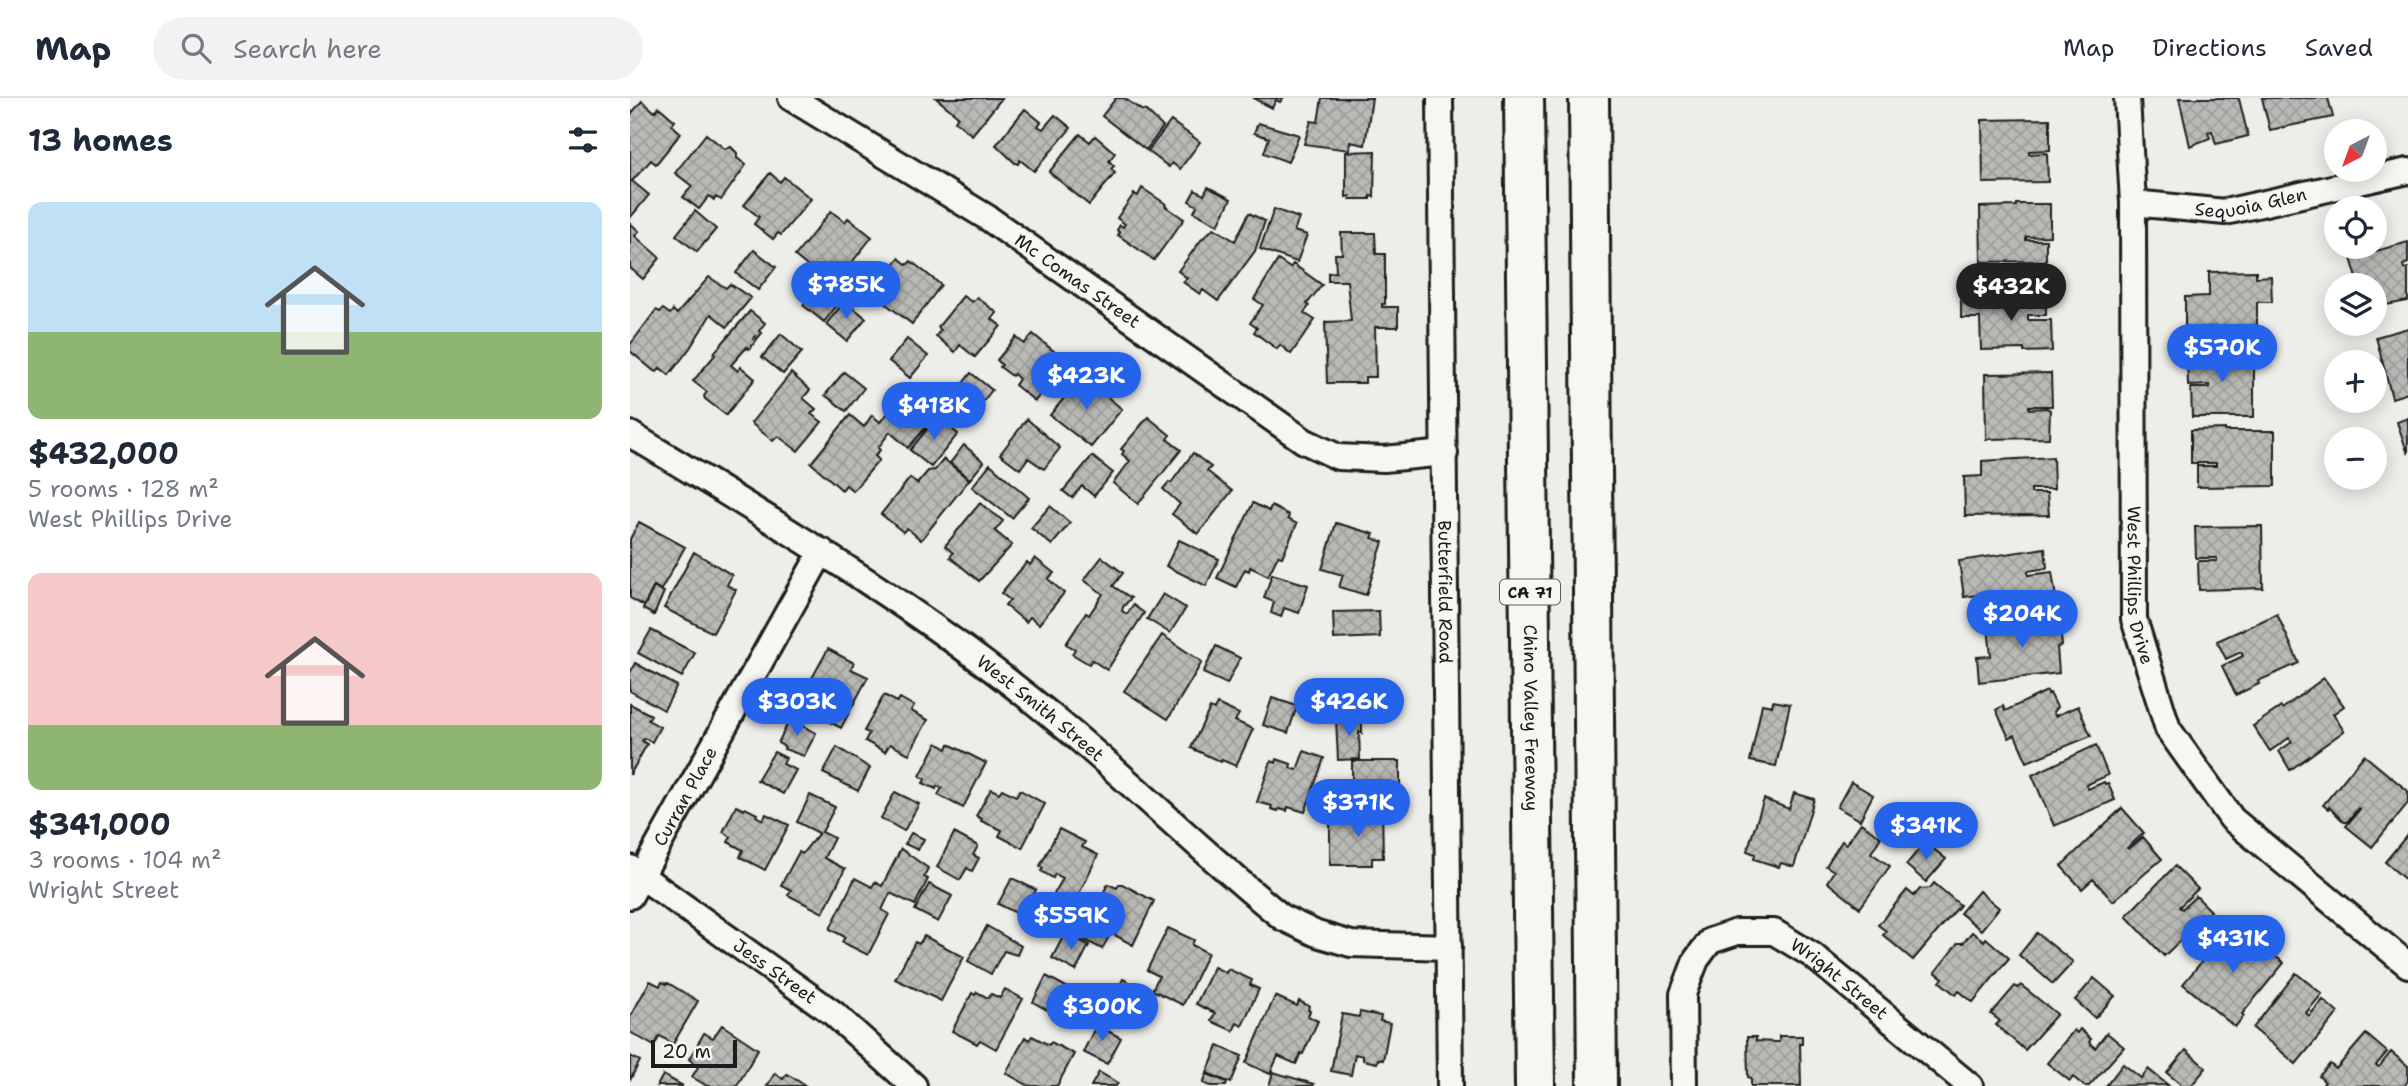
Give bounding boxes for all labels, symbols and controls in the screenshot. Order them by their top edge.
search box [153,17,643,80]
text: Map [35,26,111,71]
icon: search [177,29,215,67]
text: Search here [233,31,382,66]
text: Map [2063,32,2114,64]
text: Directions [2152,32,2267,64]
text: Saved [2305,32,2373,64]
north arrow [2324,119,2387,182]
map controls [2324,119,2387,490]
text: 13 homes [28,120,173,161]
icon: filters [564,121,602,159]
street label: Sequoia Glen [2194,182,2309,224]
button: locate [2324,196,2387,259]
street label: Mc Comas Street [1010,228,1145,334]
icon: home [252,247,378,373]
pin: $785K [797,262,895,321]
pin: $432K [1962,264,2060,323]
text: $785K [807,269,885,299]
text: $432K [1972,271,2050,301]
button: layers [2324,273,2387,336]
pin: $570K [2173,324,2271,384]
text: $570K [2183,332,2261,362]
button: + [2324,350,2387,413]
pin: $423K [1037,352,1135,412]
text: $423K [1047,360,1125,390]
pin: $418K [885,382,983,442]
text: $418K [898,390,970,420]
button: − [2324,427,2387,490]
text: $432,000 [28,433,179,474]
text: 5 rooms · 128 m² [28,474,219,504]
text: West Phillips Drive [28,504,233,534]
street label: West Phillips Drive [2122,506,2159,667]
street label: Butterfield Road [1432,520,1458,664]
road number: CA 71 [1500,579,1560,604]
pin: $204K [1973,590,2071,650]
text: $204K [1983,598,2061,628]
icon: home [252,618,378,744]
street label: Chino Valley Freeway [1518,624,1544,812]
street label: West Smith Street [972,650,1109,767]
pin: $303K [748,678,846,738]
pin: $426K [1300,678,1398,738]
text: $303K [758,686,836,716]
text: $426K [1310,686,1388,716]
street label: Curran Place [648,742,723,850]
pin: $371K [1309,780,1407,839]
text: $371K [1322,787,1394,817]
pin: $341K [1877,802,1975,862]
text: $341,000 [28,804,171,845]
text: $341K [1890,810,1962,840]
text: 3 rooms · 104 m² [28,845,221,875]
text: Wright Street [28,875,179,905]
pin: $559K [1022,892,1120,952]
text: $559K [1033,900,1109,930]
pin: $431K [2184,916,2282,975]
text: $431K [2197,923,2269,953]
street label: Jess Street [728,933,821,1010]
street label: Wright Street [1786,933,1893,1025]
pin: $300K [1053,984,1151,1043]
text: $300K [1062,991,1142,1021]
scale bar [651,1037,737,1069]
text: 20 m [662,1039,711,1064]

